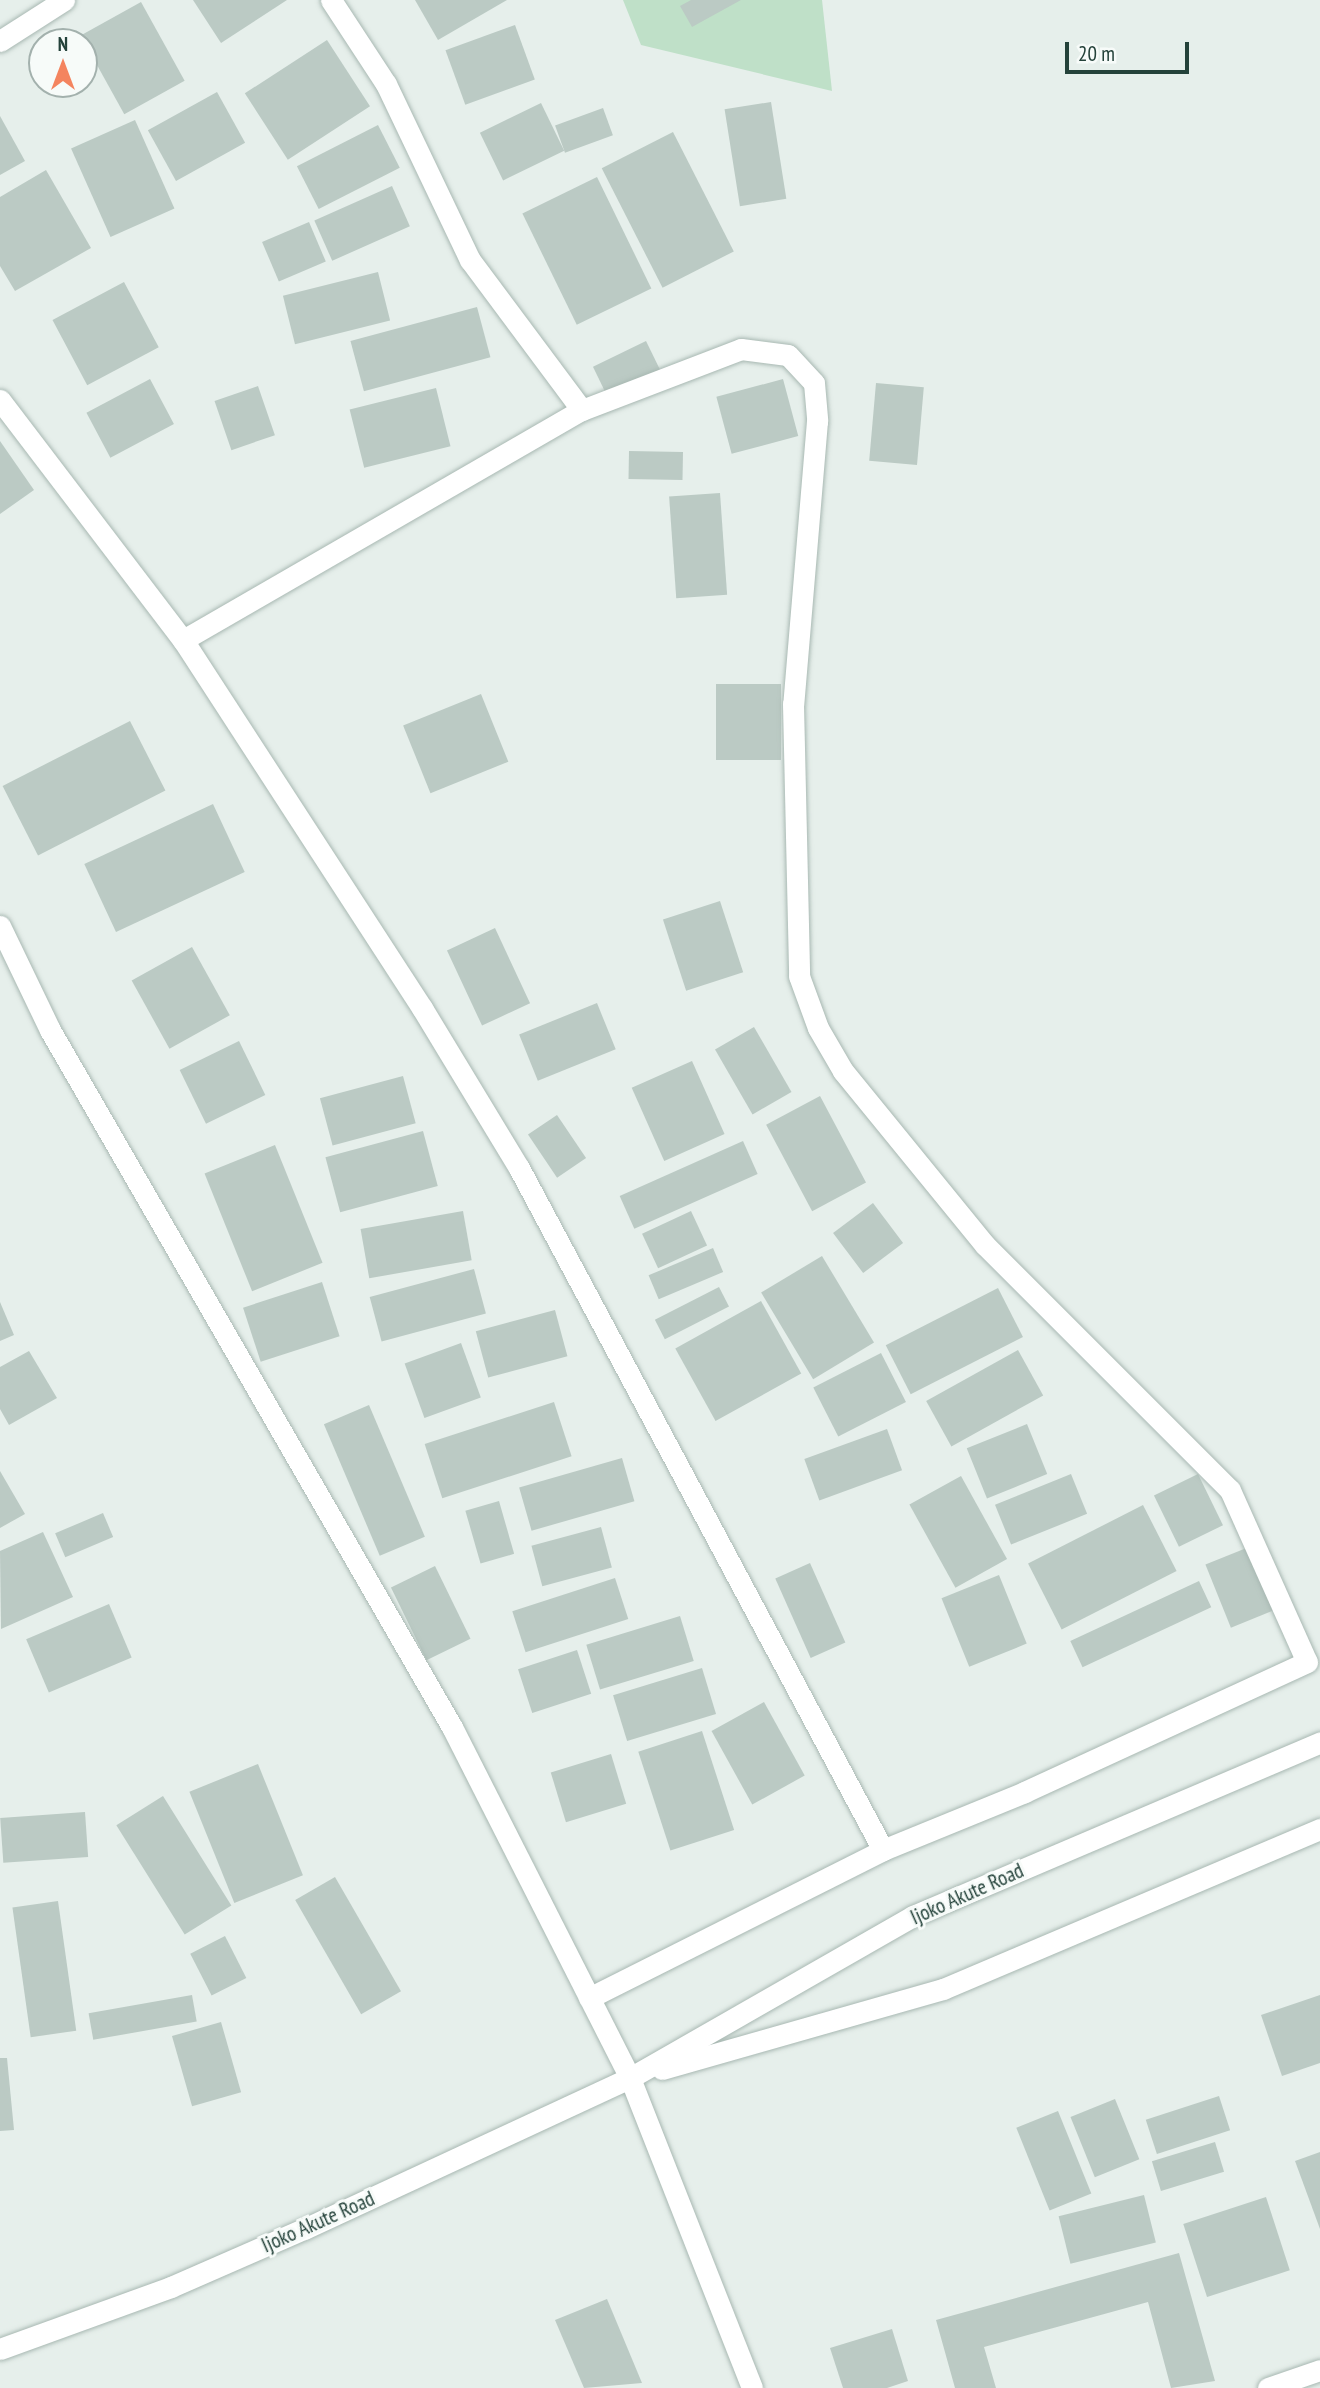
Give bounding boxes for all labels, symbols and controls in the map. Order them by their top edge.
north arrow [28,28,98,98]
scale bar [1068,28,1192,72]
text: N [58,32,68,56]
text: 20 m [1078,40,1115,67]
street label: Ijoko Akute Road [906,1858,1028,1930]
street label: Ijoko Akute Road [257,2186,379,2258]

